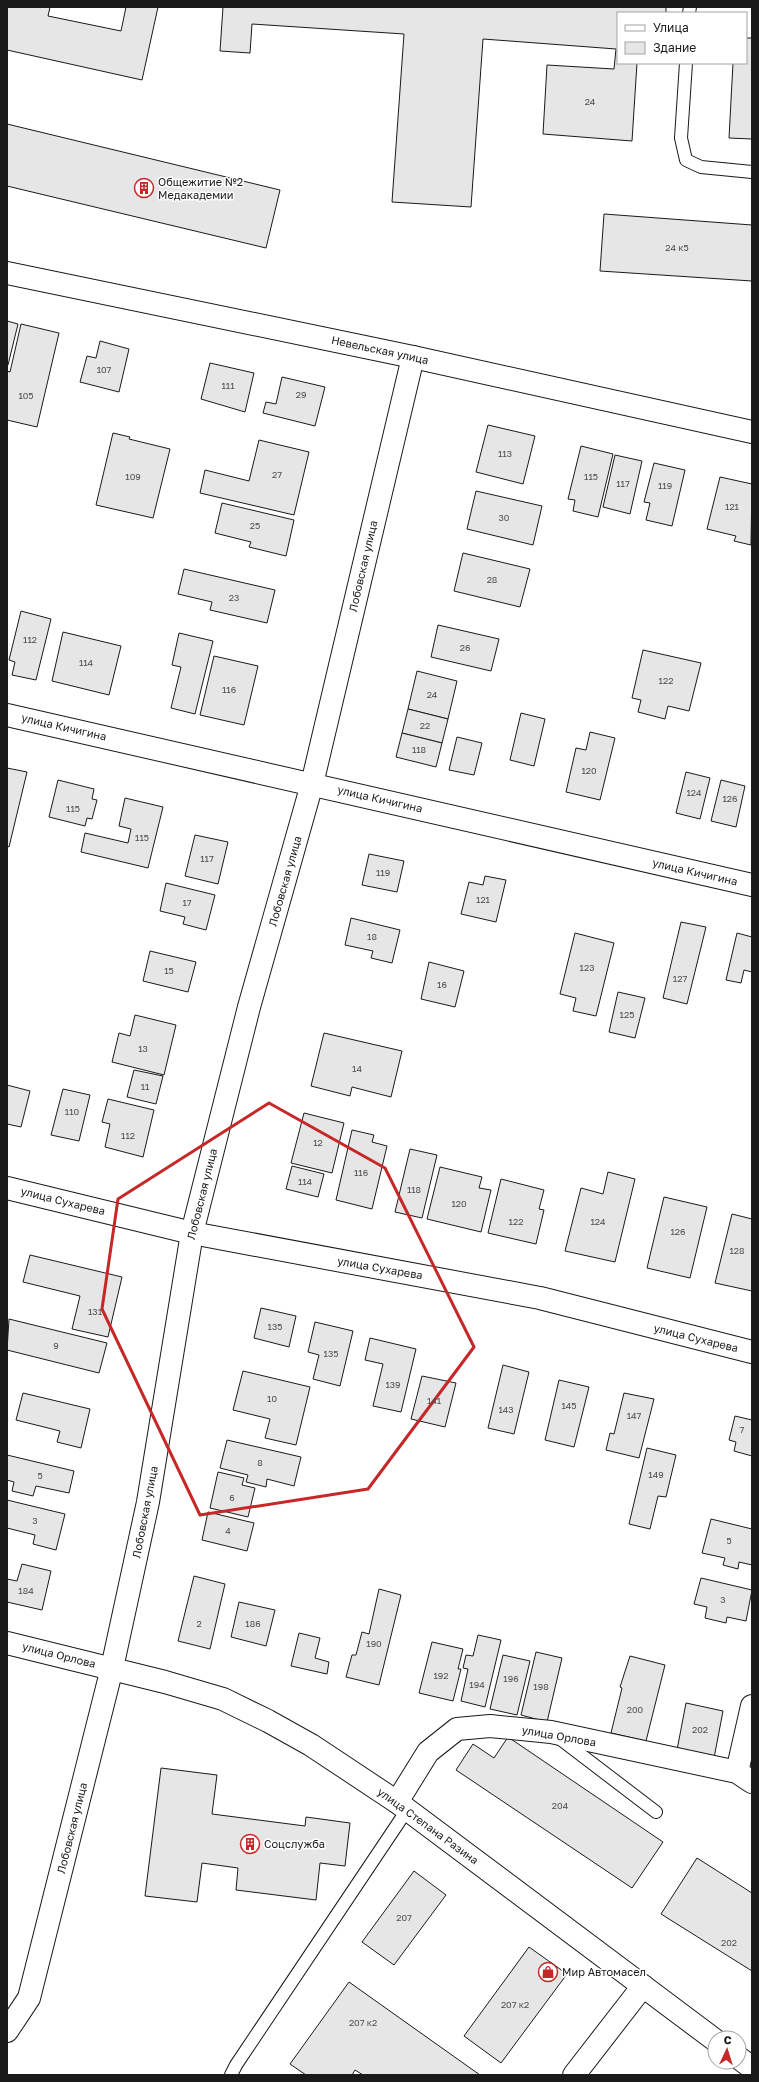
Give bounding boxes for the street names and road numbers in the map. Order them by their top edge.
street label: Невельская улица [330,333,430,366]
street label: Лобовская улица [346,519,379,613]
street label: улица Кичигина [20,710,108,743]
street label: улица Кичигина [336,782,424,815]
street label: Лобовская улица [265,834,304,928]
street label: улица Кичигина [651,855,739,888]
street label: Лобовская улица [184,1147,219,1241]
street label: улица Сухарева [20,1184,107,1217]
street label: улица Сухарева [336,1254,424,1281]
street label: улица Сухарева [653,1321,740,1354]
street label: Лобовская улица [129,1465,160,1559]
street label: улица Орлова [21,1639,97,1670]
street label: улица Орлова [521,1723,597,1748]
street label: Лобовская улица [54,1781,89,1875]
street label: улица Степана Разина [375,1785,481,1867]

